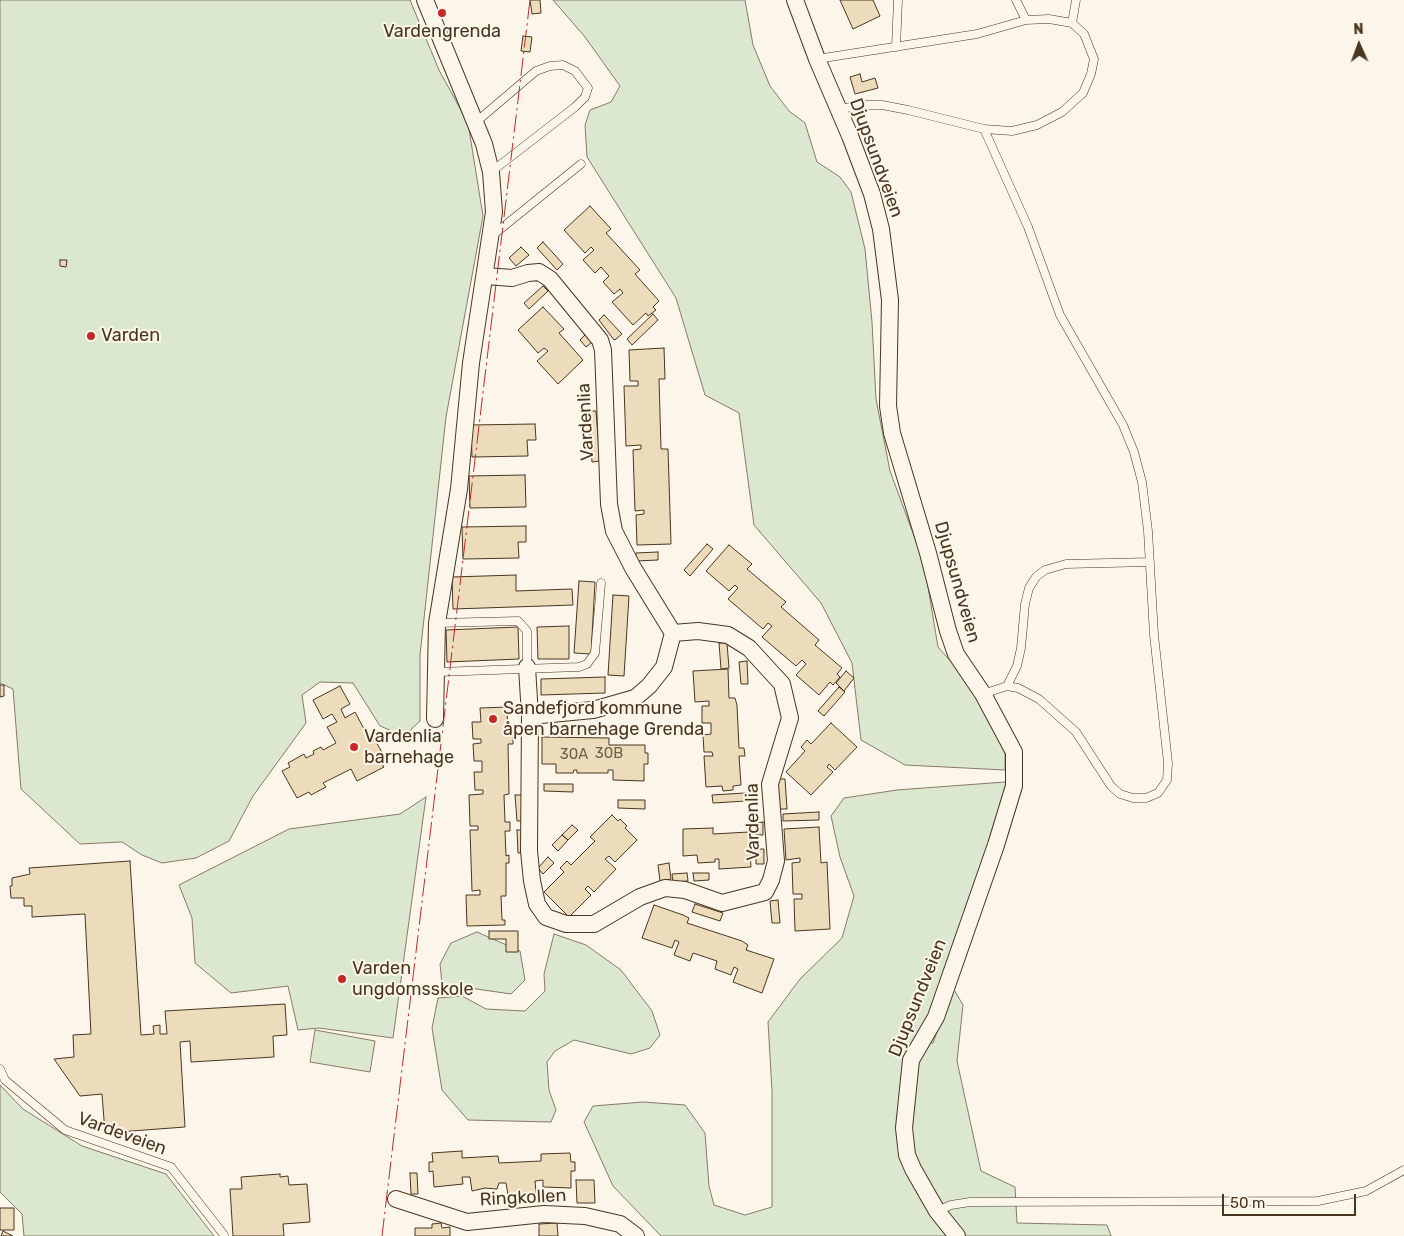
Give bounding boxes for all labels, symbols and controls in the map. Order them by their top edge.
marker: Vardengrenda [436,7,448,19]
north arrow [1334,20,1384,70]
place label: Vardengrenda [383,21,501,43]
text: N [1353,21,1364,38]
street label: Djupsundveien [844,95,908,221]
place label: Varden [101,325,160,347]
marker: Varden [85,330,97,342]
street label: Vardenlia [573,383,599,461]
street label: Djupsundveien [929,519,985,645]
place label: Sandefjord kommune åpen barnehage Grenda [503,698,704,741]
marker: Sandefjord kommune åpen barnehage Grenda [487,713,499,725]
place label: Vardenlia barnehage [364,726,454,769]
marker: Vardenlia barnehage [348,741,360,753]
house number: 30B [595,745,623,763]
house number: 30A [560,746,588,764]
street label: Vardenlia [742,783,764,861]
street label: Djupsundveien [885,936,951,1060]
place label: Varden ungdomsskole [352,958,474,1001]
marker: Varden ungdomsskole [336,973,348,985]
street label: Vardeveien [75,1108,169,1160]
scale bar [1224,1184,1358,1216]
street label: Ringkollen [479,1185,567,1211]
text: 50 m [1230,1194,1265,1212]

